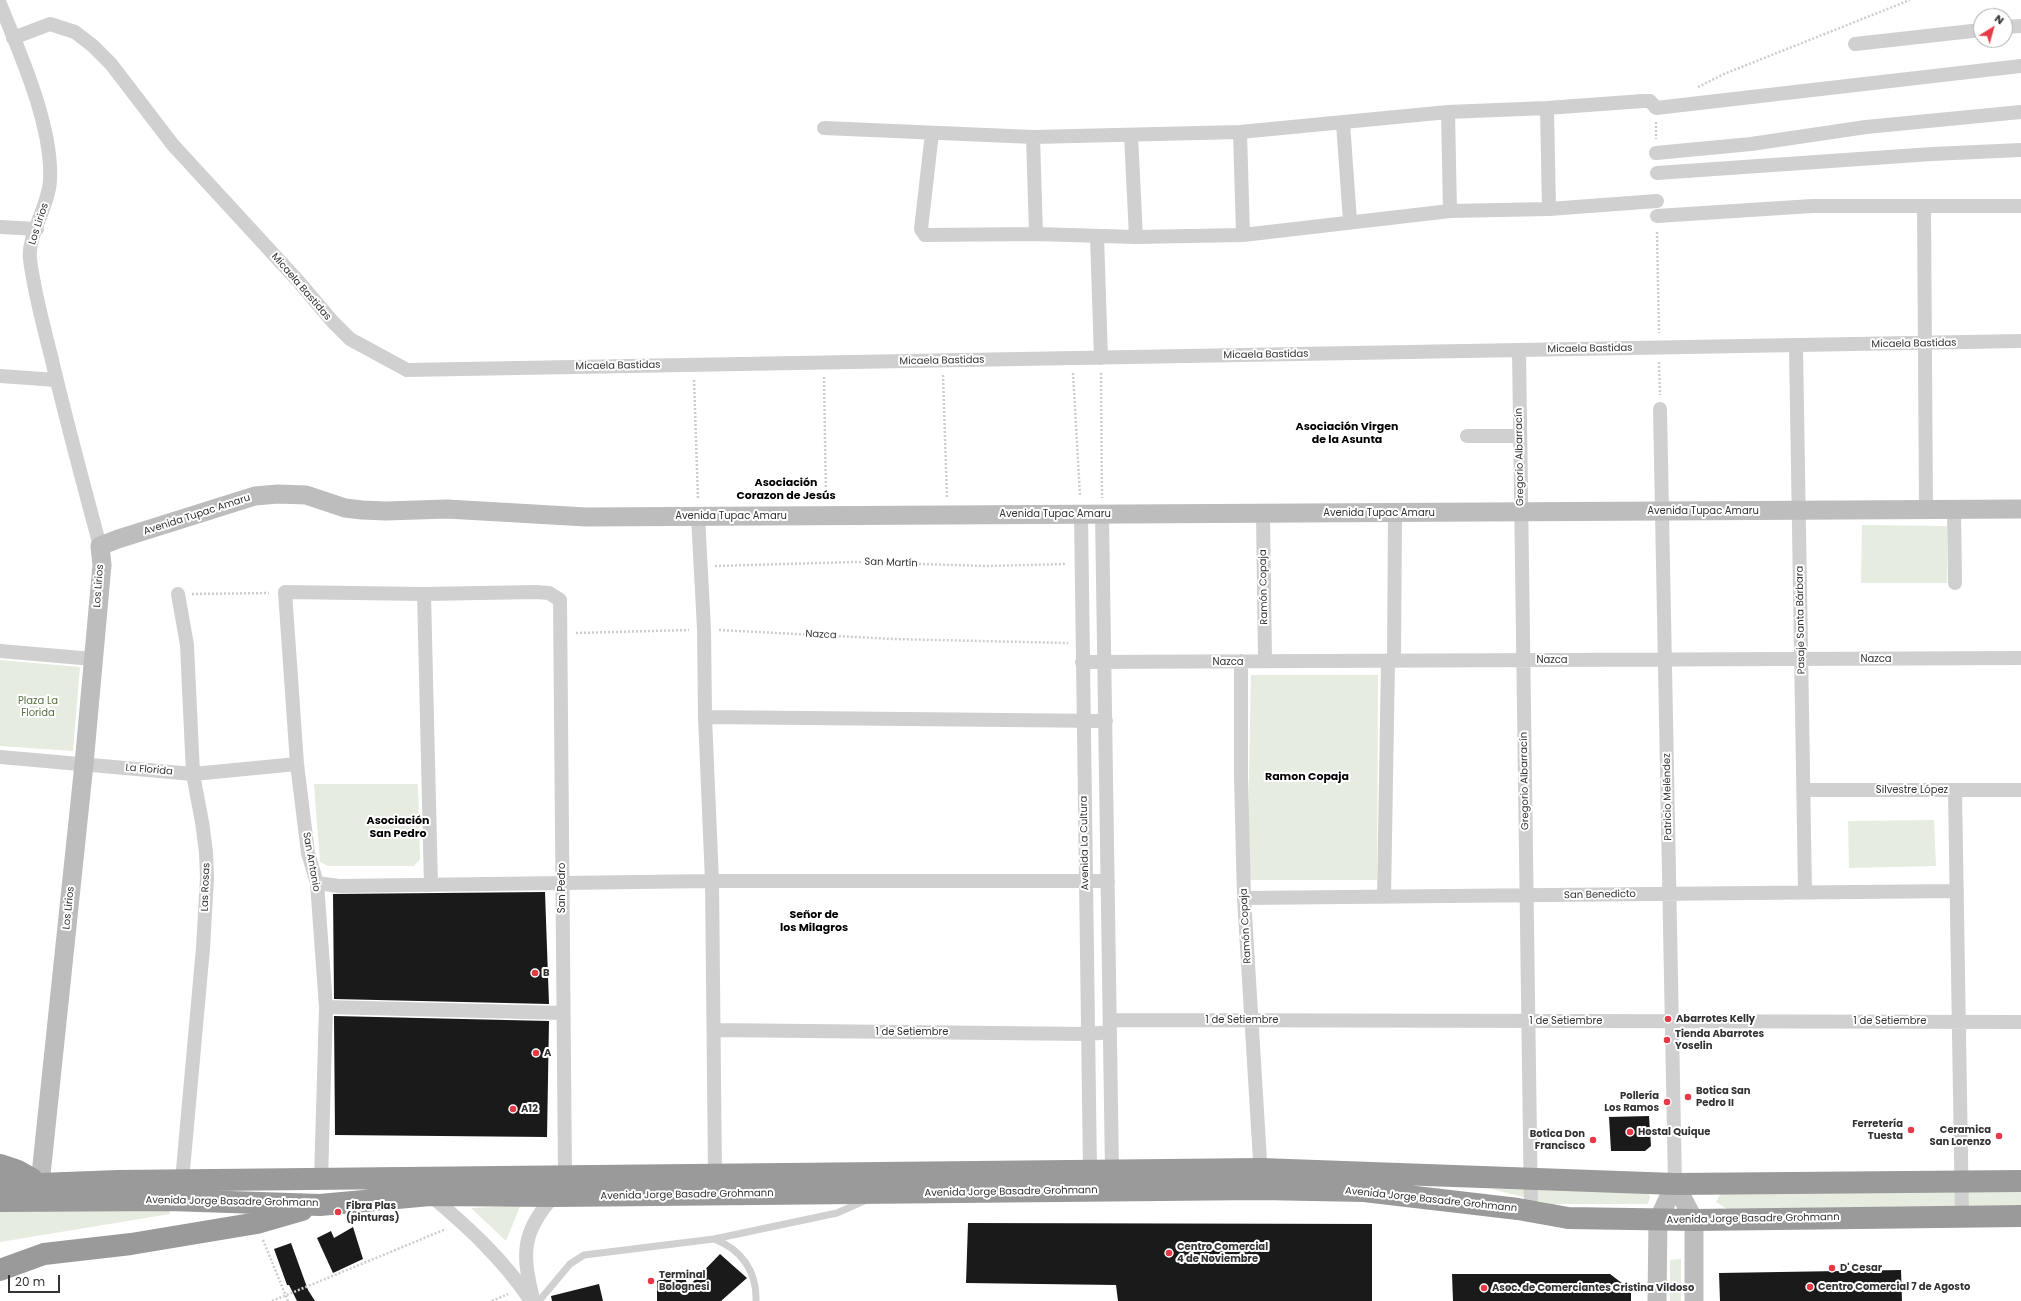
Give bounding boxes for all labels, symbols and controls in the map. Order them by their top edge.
north arrow [1973,8,2013,48]
text: N [1991,10,2008,28]
street label: Los Lirios [27,202,51,246]
street label: Micaela Bastidas [269,251,333,323]
street label: Micaela Bastidas [1871,337,1957,351]
street label: Micaela Bastidas [1547,342,1633,356]
street label: Micaela Bastidas [1223,348,1309,362]
street label: Micaela Bastidas [899,354,985,368]
street label: Micaela Bastidas [575,359,661,373]
street label: Gregorio Albarracín [1513,408,1527,506]
district label: Asociación Virgen de la Asunta [1296,420,1398,446]
district label: Asociación Corazon de Jesús [736,476,836,502]
street label: Avenida Tupac Amaru [142,492,252,538]
street label: Avenida Tupac Amaru [1647,505,1759,517]
street label: Avenida Tupac Amaru [1323,507,1435,519]
street label: Avenida Tupac Amaru [999,508,1111,520]
street label: Avenida Tupac Amaru [675,510,787,522]
street label: Ramón Copaja [1257,549,1271,625]
street label: San Martín [864,556,918,570]
street label: Los Lirios [92,564,106,608]
street label: Pasaje Santa Bárbara [1794,566,1808,674]
street label: Nazca [805,628,837,642]
street label: Nazca [1860,653,1892,665]
street label: Nazca [1536,654,1568,666]
street label: Nazca [1212,656,1244,668]
park label: Plaza La Florida [18,695,58,718]
street label: Gregorio Albarracín [1518,732,1532,830]
street label: Patricio Meléndez [1661,753,1675,841]
street label: La Florida [125,762,173,778]
district label: Ramon Copaja [1265,770,1349,784]
street label: Silvestre López [1876,784,1948,796]
street label: Avenida La Cultura [1078,796,1092,890]
district label: Asociación San Pedro [367,814,429,840]
street label: San Antonio [300,831,322,893]
street label: Las Rosas [199,862,213,912]
street label: San Pedro [556,863,568,913]
street label: Los Lirios [61,886,77,930]
street label: Ramón Copaja [1238,888,1254,964]
street label: San Benedicto [1564,888,1636,902]
district label: Señor de los Milagros [780,908,848,934]
place label: B [543,967,550,979]
marker: B [530,968,540,978]
place label: Abarrotes Kelly [1676,1013,1755,1025]
street label: 1 de Setiembre [1206,1014,1278,1026]
marker: Abarrotes Kelly [1663,1014,1673,1024]
street label: 1 de Setiembre [1530,1015,1602,1027]
street label: 1 de Setiembre [1854,1015,1926,1027]
street label: 1 de Setiembre [876,1026,948,1038]
place label: Tienda Abarrotes Yoselin [1675,1028,1764,1052]
marker: Tienda Abarrotes Yoselin [1662,1035,1672,1045]
place label: A [544,1047,551,1059]
marker: A [531,1048,541,1058]
place label: Botica San Pedro II [1696,1085,1751,1108]
place label: Pollería Los Ramos [1604,1090,1659,1114]
marker: Botica San Pedro II [1683,1092,1693,1102]
marker: Pollería Los Ramos [1662,1097,1672,1107]
place label: A12 [521,1103,538,1115]
marker: A12 [508,1104,518,1114]
place label: Ferretería Tuesta [1852,1118,1903,1142]
place label: Ceramica San Lorenzo [1930,1124,1991,1148]
marker: Ferretería Tuesta [1906,1125,1916,1135]
place label: Hostal Quique [1638,1126,1710,1138]
marker: Hostal Quique [1625,1127,1635,1137]
place label: Botica Don Francisco [1530,1128,1585,1152]
marker: Ceramica San Lorenzo [1994,1131,2004,1141]
marker: Botica Don Francisco [1588,1135,1598,1145]
street label: Avenida Jorge Basadre Grohmann [924,1184,1098,1200]
street label: Avenida Jorge Basadre Grohmann [1344,1185,1518,1215]
street label: Avenida Jorge Basadre Grohmann [600,1187,774,1203]
street label: Avenida Jorge Basadre Grohmann [145,1194,319,1210]
place label: Fibra Plas (pinturas) [346,1200,399,1224]
marker: Fibra Plas (pinturas) [333,1207,343,1217]
street label: Avenida Jorge Basadre Grohmann [1666,1211,1840,1227]
place label: Centro Comercial 4 de Noviembre [1177,1241,1268,1264]
marker: Centro Comercial 4 de Noviembre [1164,1248,1174,1258]
place label: D' Cesar [1840,1262,1882,1274]
marker: D' Cesar [1827,1263,1837,1273]
scale bar [10,1267,62,1293]
place label: Terminal Bolognesi [659,1269,709,1292]
text: 20 m [15,1273,45,1290]
marker: Terminal Bolognesi [646,1276,656,1286]
place label: Centro Comercial 7 de Agosto [1818,1281,1970,1293]
place label: Asoc. de Comerciantes Cristina Vildoso [1492,1282,1694,1294]
marker: Centro Comercial 7 de Agosto [1805,1282,1815,1292]
marker: Asoc. de Comerciantes Cristina Vildoso [1479,1283,1489,1293]

